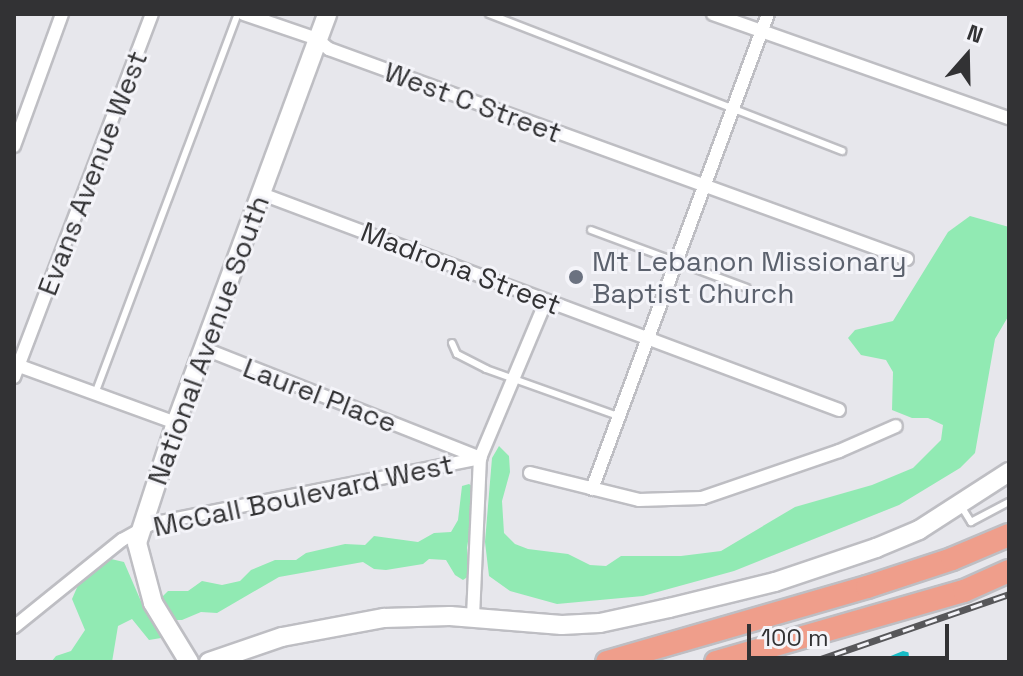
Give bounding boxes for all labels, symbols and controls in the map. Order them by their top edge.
north arrow [927,16,1007,96]
text: N [963,18,987,49]
street label: Evans Avenue West [30,46,154,300]
street label: West C Street [380,54,566,150]
street label: National Avenue South [140,191,276,489]
street label: Madrona Street [356,214,566,322]
place label: Mt Lebanon Missionary Baptist Church [592,244,907,310]
marker: Mt Lebanon Missionary Baptist Church [567,268,585,286]
street label: Laurel Place [239,350,401,440]
street label: McCall Boulevard West [150,447,456,543]
scale bar [751,608,953,658]
text: 100 m [761,622,829,653]

